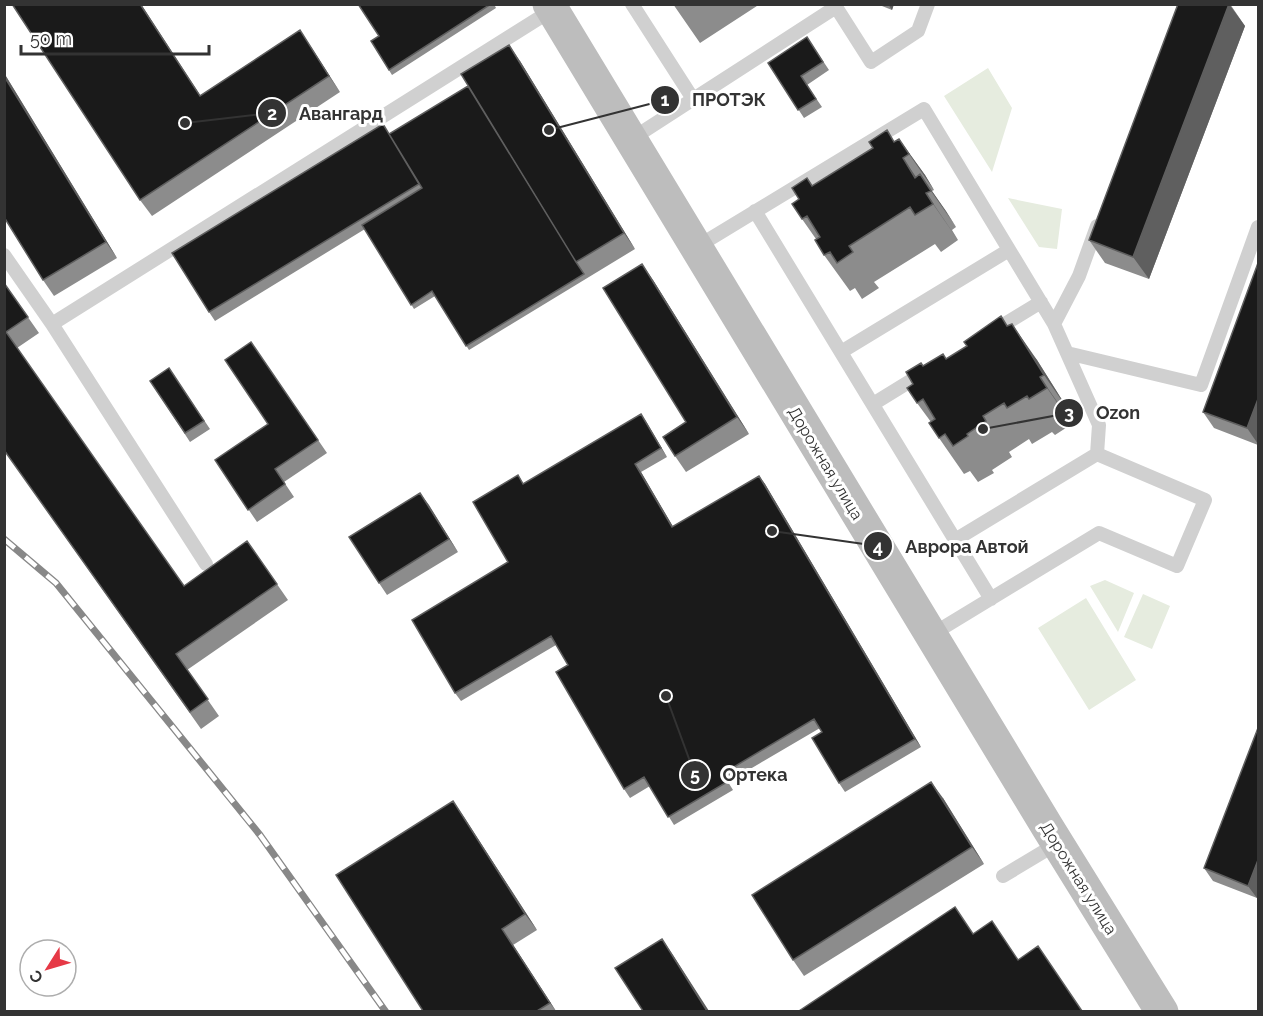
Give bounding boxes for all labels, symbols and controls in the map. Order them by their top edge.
scale bar [21,18,208,56]
text: 50 m [30,28,72,49]
callout: ПРОТЭК [650,82,778,118]
text: 1 [661,89,670,110]
text: ПРОТЭК [692,89,767,110]
callout: Авангард [257,95,395,131]
text: 2 [267,103,277,124]
text: Авангард [299,103,383,124]
callout: Ozon [1054,395,1152,431]
text: 3 [1064,402,1074,423]
text: Ozon [1096,402,1140,423]
street label: Дорожная улица [784,403,867,523]
callout: Аврора Автой [863,528,1041,564]
text: 4 [873,536,883,557]
text: Аврора Автой [905,536,1029,557]
callout: Ортека [680,757,799,793]
text: 5 [690,764,700,785]
text: Ортека [722,764,788,785]
street label: Дорожная улица [1036,819,1121,938]
north arrow [18,938,78,998]
text: С [26,967,47,987]

